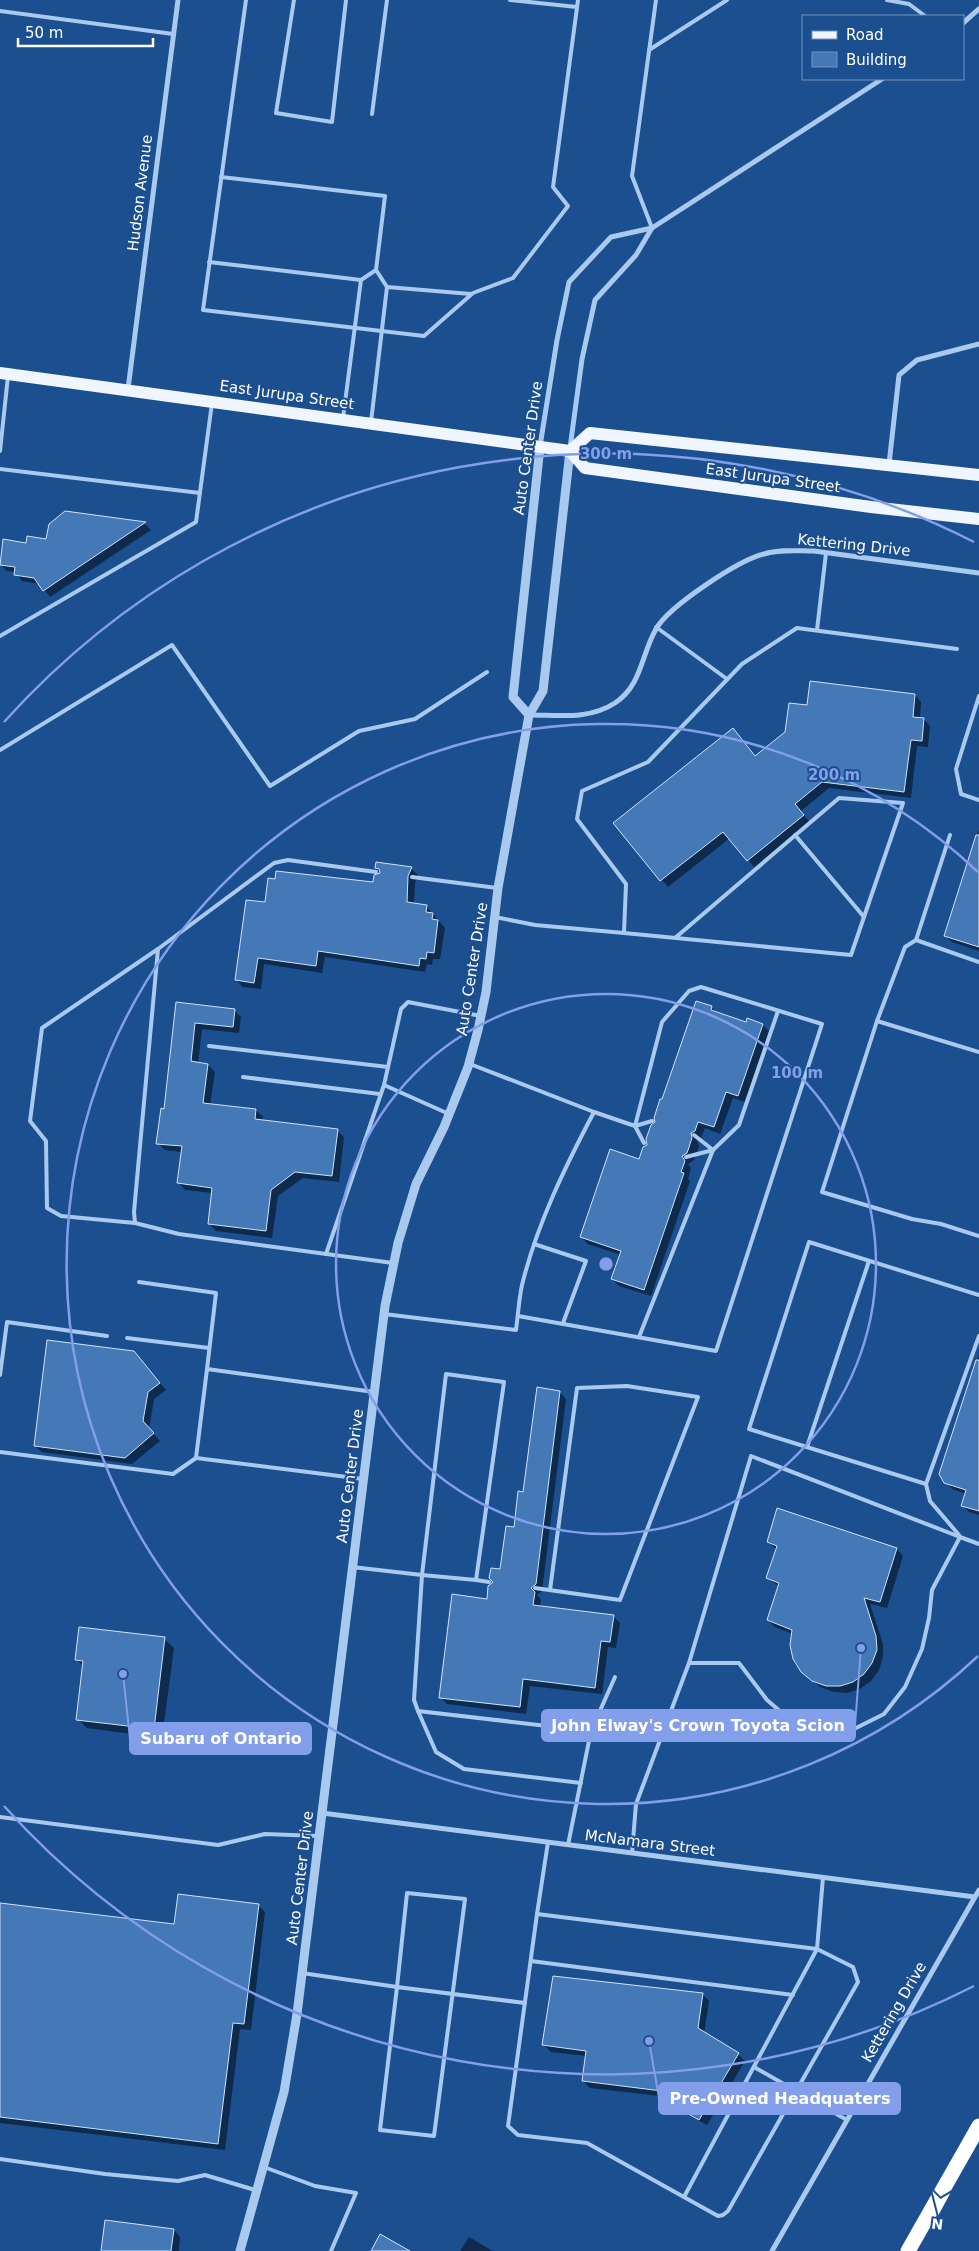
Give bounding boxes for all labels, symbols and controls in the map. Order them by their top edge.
scale bar [18,15,152,47]
legend [802,15,964,80]
text: 50 m [25,24,63,42]
text: Road [846,26,884,44]
text: Building [846,51,907,69]
street label: Hudson Avenue [124,134,156,252]
street label: East Jurupa Street [219,377,356,413]
street label: Auto Center Drive [510,380,546,516]
text: 300 m [580,445,632,463]
street label: East Jurupa Street [705,460,842,496]
street label: Kettering Drive [797,530,911,560]
text: 200 m [808,766,860,784]
street label: Auto Center Drive [453,901,491,1037]
text: 100 m [771,1064,823,1082]
centre of rings [597,1255,615,1273]
street label: Auto Center Drive [333,1408,367,1544]
callout: John Elway's Crown Toyota Scion [542,1710,855,1741]
text: John Elway's Crown Toyota Scion [550,1716,845,1735]
callout: Subaru of Ontario [130,1723,311,1754]
text: Subaru of Ontario [140,1729,302,1748]
street label: Auto Center Drive [283,1810,317,1946]
street label: McNamara Street [584,1826,716,1860]
street label: Kettering Drive [858,1958,930,2066]
callout: Pre-Owned Headquaters [659,2083,900,2114]
text: Pre-Owned Headquaters [670,2089,890,2108]
north arrow [914,2186,964,2236]
text: N [931,2215,944,2233]

